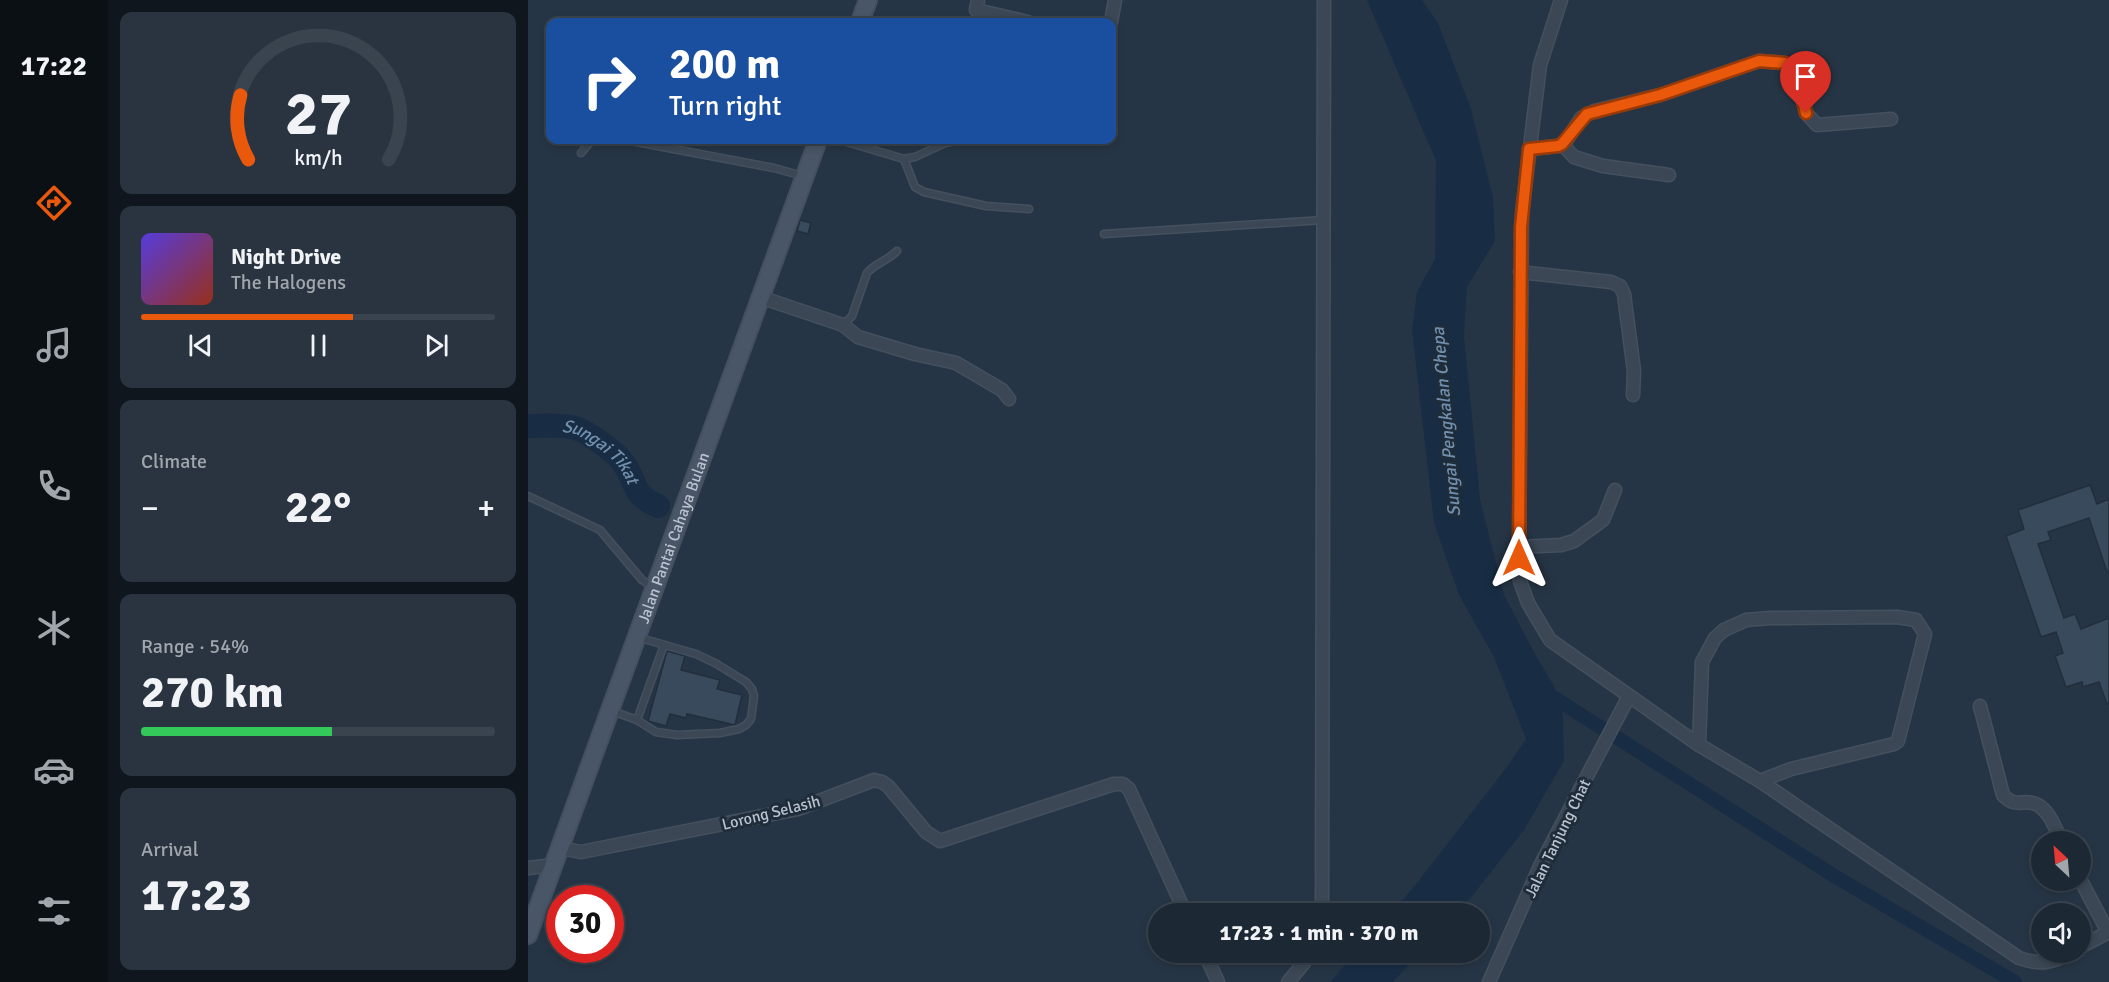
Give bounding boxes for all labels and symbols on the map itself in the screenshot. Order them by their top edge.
pin [1780,51,1831,113]
water label: Sungai Pengkalan Chepa [1427,326,1465,518]
water label: Sungai Tikat [561,415,645,490]
street label: Jalan Pantai Cahaya Bulan [634,450,714,626]
position arrow [1487,526,1551,590]
street label: Jalan Tanjung Chat [1521,776,1595,901]
street label: Lorong Selasih [720,791,823,835]
north arrow [2031,831,2091,891]
speed limit sign: 30 [546,885,624,963]

